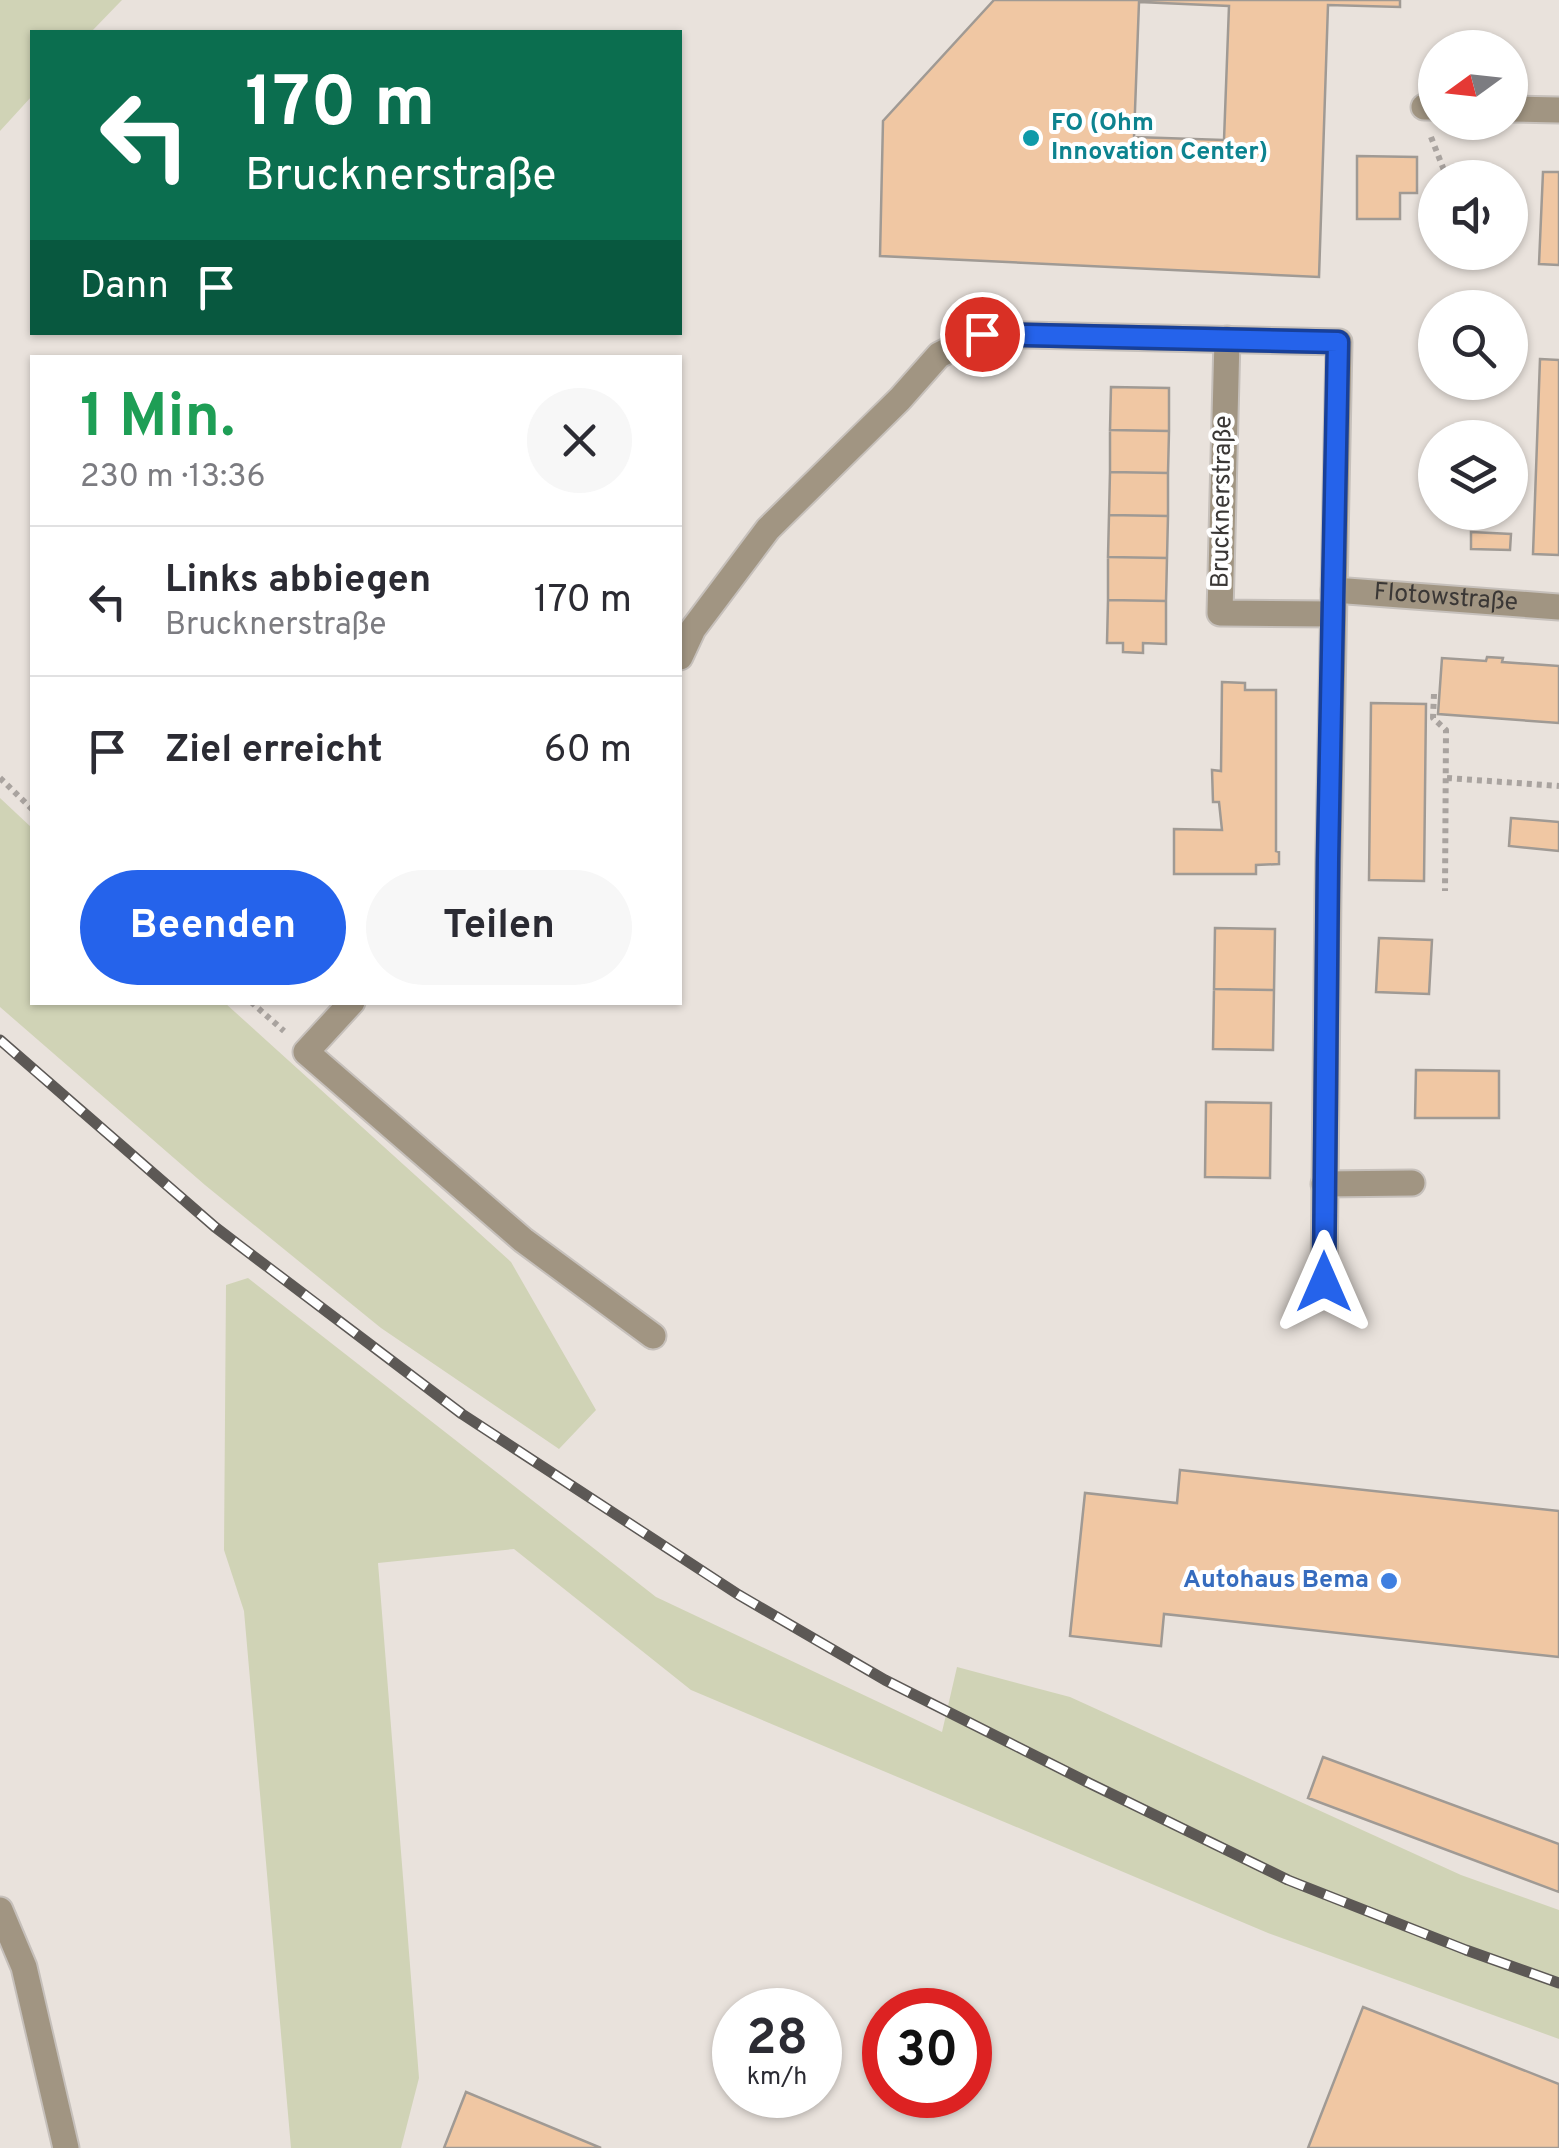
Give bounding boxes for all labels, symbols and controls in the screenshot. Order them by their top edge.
north arrow [1418,30,1528,140]
map controls [1418,30,1528,530]
text: 170 m [245,62,435,151]
icon: left [80,70,210,200]
place label: FO (Ohm Innovation Center) [1051,108,1268,169]
marker: FO (Ohm Innovation Center) [1020,127,1042,149]
text: Brucknerstraße [245,149,556,206]
button: sound [1418,160,1528,270]
icon: arrive [189,260,244,315]
text: Dann [80,263,169,312]
button: search [1418,290,1528,400]
pin [940,292,1025,377]
icon: arrive [955,307,1010,362]
text: 1 Min. [80,382,235,458]
button: close [527,388,632,493]
street label: Brucknerstraße [1205,415,1241,589]
button: layers [1418,420,1528,530]
text: 230 m · 13:36 [80,458,266,498]
text: Links abbiegen [165,557,431,606]
icon: left [80,574,135,629]
text: 170 m [534,577,632,626]
street label: Flotowstraße [1372,577,1519,620]
text: Brucknerstraße [165,606,386,646]
icon: arrive [80,724,135,779]
text: Ziel erreicht [165,727,383,776]
text: 60 m [544,727,632,776]
button: Beenden [80,870,346,985]
button: Teilen [366,870,632,985]
position arrow [1272,1230,1376,1334]
place label: Autohaus Bema [1183,1565,1369,1597]
marker: Autohaus Bema [1378,1570,1400,1592]
speed limit sign: 30 [862,1988,992,2118]
text: 28 [746,2009,808,2072]
text: km/h [747,2062,807,2094]

